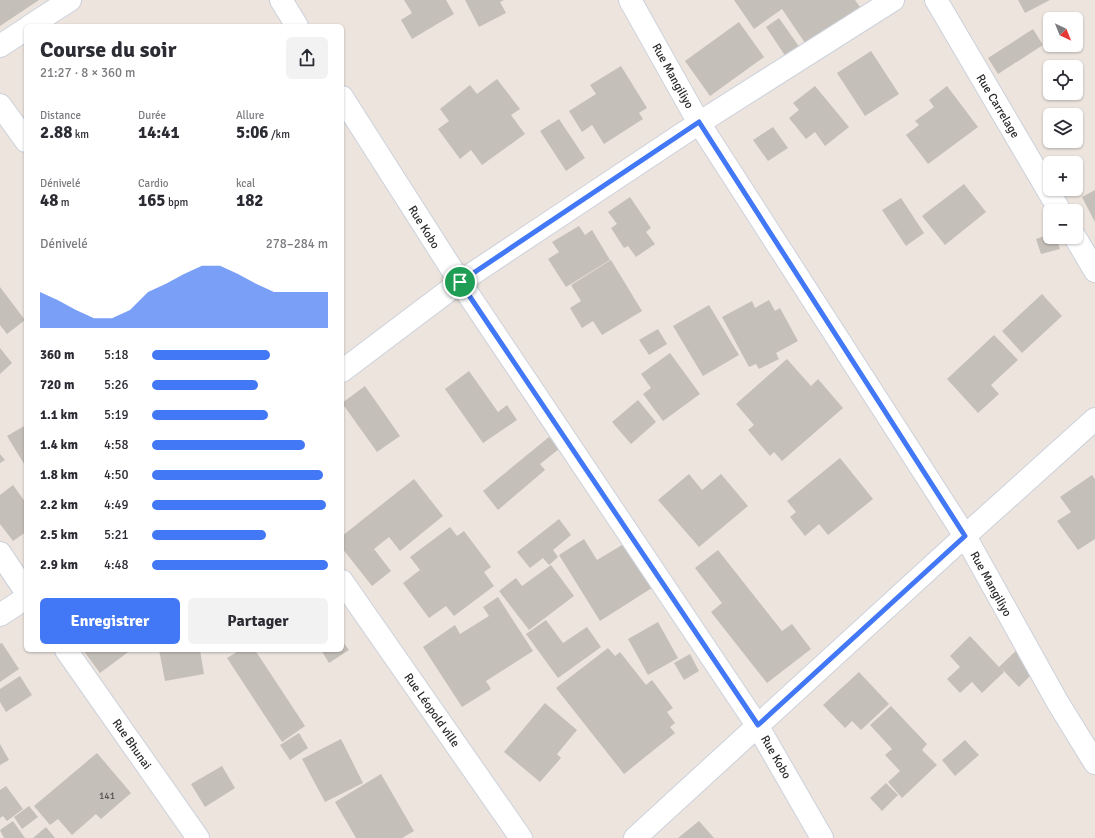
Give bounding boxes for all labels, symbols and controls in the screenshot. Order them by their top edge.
north arrow [1043,12,1083,52]
map controls [1043,12,1083,244]
text: Course du soir [40,36,176,63]
button: share [286,37,328,79]
street label: Rue Mangiliyo [648,41,697,112]
button: locate [1043,60,1083,100]
text: 21:27 · 8 × 360 m [40,65,135,81]
street label: Rue Carrelage [973,72,1023,141]
button: layers [1043,108,1083,148]
text: Distance [40,109,81,122]
text: Durée [138,109,166,122]
text: Allure [236,109,264,122]
text: 2.88 [40,122,72,143]
text: 14:41 [138,122,180,143]
text: 5:06 [236,122,269,143]
text: km [72,128,89,141]
text: /km [269,128,290,141]
button: + [1043,156,1083,196]
text: Dénivelé [40,177,81,190]
text: Cardio [138,177,169,190]
text: kcal [236,177,255,190]
text: 48 [40,190,58,211]
text: 165 [138,190,166,211]
text: 182 [236,190,264,211]
text: m [58,196,70,209]
text: bpm [166,196,188,209]
street label: Rue Kobo [405,203,443,252]
button: − [1043,204,1083,244]
text: Dénivelé [40,236,88,252]
text: 278–284 m [266,236,328,252]
pin [443,265,477,299]
icon: arrive [449,271,471,293]
text: 360 m [40,347,74,363]
text: 5:18 [104,347,129,363]
text: 720 m [40,377,74,393]
text: 5:26 [104,377,129,393]
text: 1.1 km [40,407,78,423]
text: 5:19 [104,407,129,423]
text: 1.4 km [40,437,78,453]
text: 4:58 [104,437,129,453]
text: 1.8 km [40,467,78,483]
text: 4:50 [104,467,129,483]
text: 2.2 km [40,497,78,513]
text: 4:49 [104,497,129,513]
text: 2.5 km [40,527,78,543]
text: 5:21 [104,527,129,543]
street label: Rue Mangiliyo [966,549,1015,620]
text: 2.9 km [40,557,78,573]
text: 4:48 [104,557,129,573]
button: Enregistrer [40,598,180,644]
button: Partager [188,598,328,644]
street label: Rue Léopold ville [401,670,463,750]
street label: Rue Bhunai [109,716,154,773]
street label: Rue Kobo [757,733,794,782]
house number: 141 [99,790,115,802]

